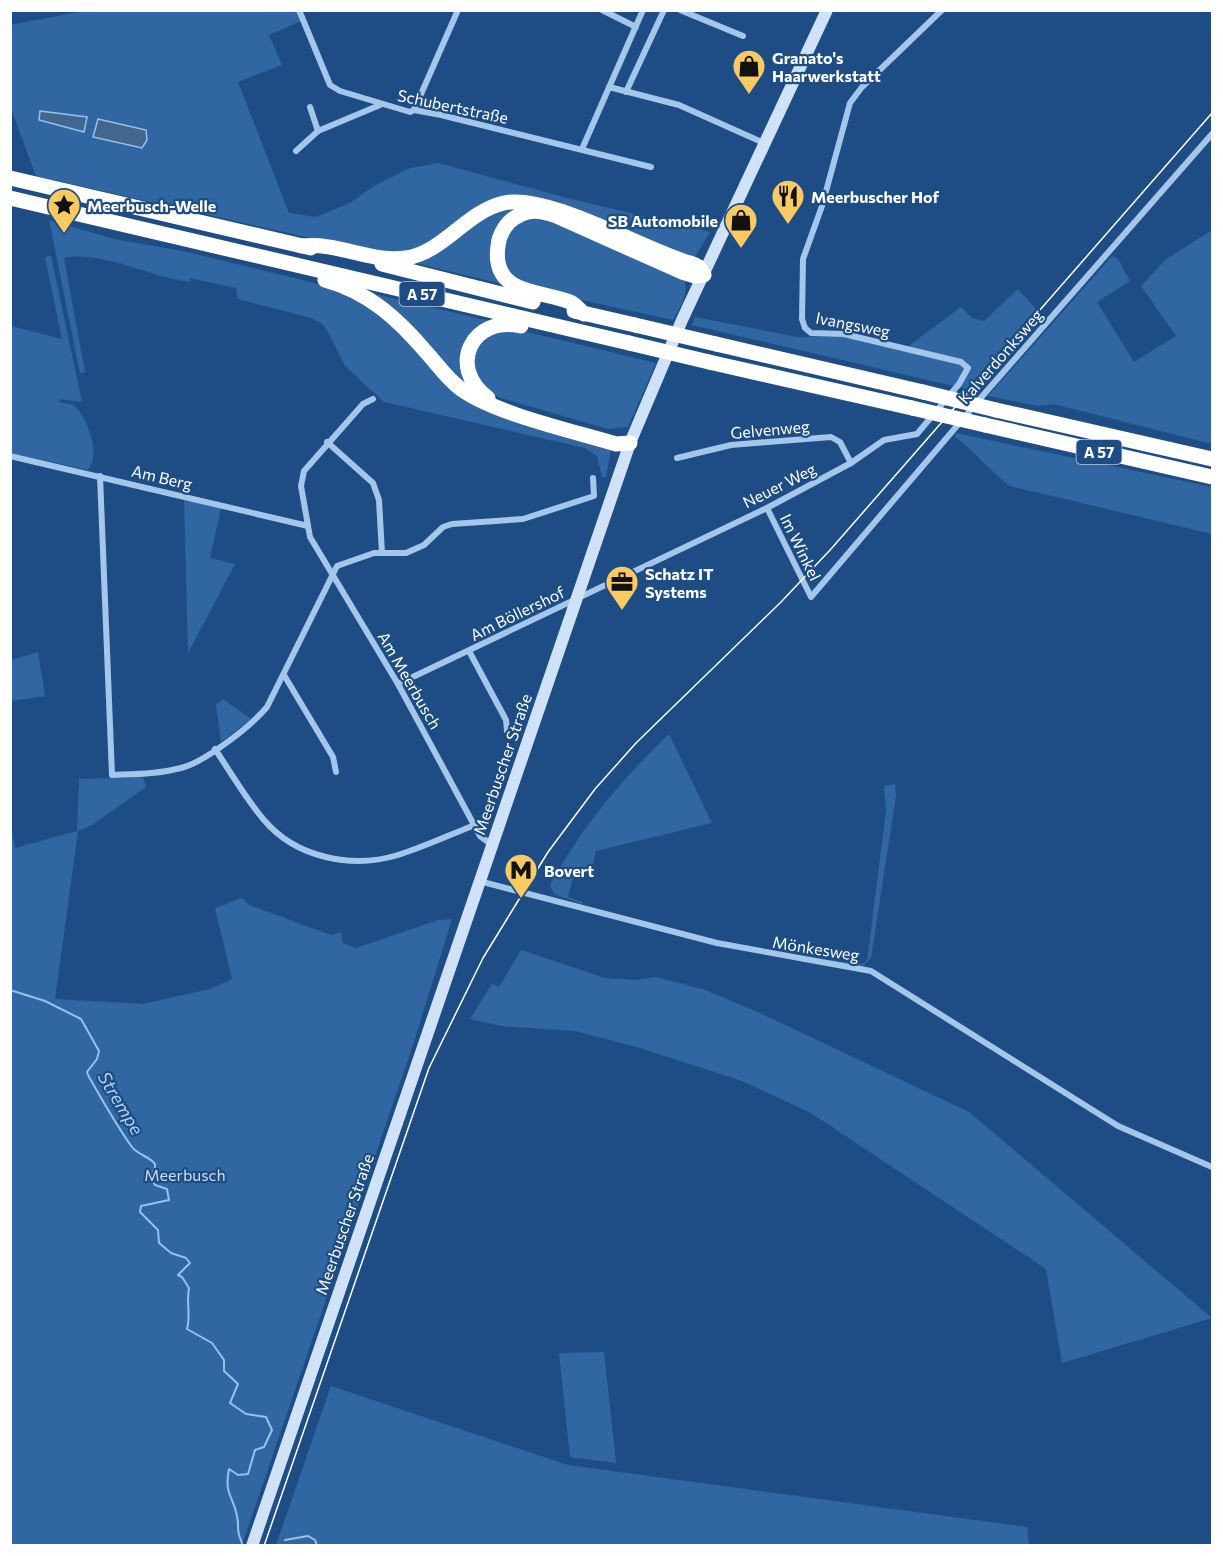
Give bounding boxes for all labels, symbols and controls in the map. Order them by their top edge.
shop icon: Granato's Haarwerkstatt [731,48,767,95]
place label: Granato's Haarwerkstatt [772,48,881,85]
street label: Schubertstraße [396,85,510,127]
restaurant icon: Meerbuscher Hof [770,178,806,225]
place icon: Meerbusch-Welle [46,187,82,234]
place label: Meerbuscher Hof [811,187,939,206]
place label: Meerbusch-Welle [87,196,216,215]
shop icon: SB Automobile [723,202,759,249]
place label: SB Automobile [608,211,718,230]
road number: A 57 [400,282,444,306]
street label: Kalverdonksweg [954,305,1046,407]
street label: Ivangsweg [814,307,892,341]
street label: Gelvenweg [730,416,811,442]
road number: A 57 [1076,440,1122,464]
street label: Neuer Weg [739,458,819,512]
street label: Am Berg [130,461,195,493]
street label: Im Winkel [777,511,825,583]
office icon: Schatz IT Systems [604,564,640,611]
place label: Schatz IT Systems [645,564,713,601]
street label: Am Böllershof [467,582,568,644]
street label: Am Meerbusch [374,628,446,732]
street label: Meerbuscher Straße [469,691,535,837]
metro station icon: Bovert [503,852,539,899]
place label: Bovert [544,861,594,880]
street label: Mönkesweg [771,932,861,964]
water label: Strempe [94,1067,149,1139]
street label: Meerbuscher Straße [311,1151,377,1297]
park label: Meerbusch [144,1165,226,1184]

